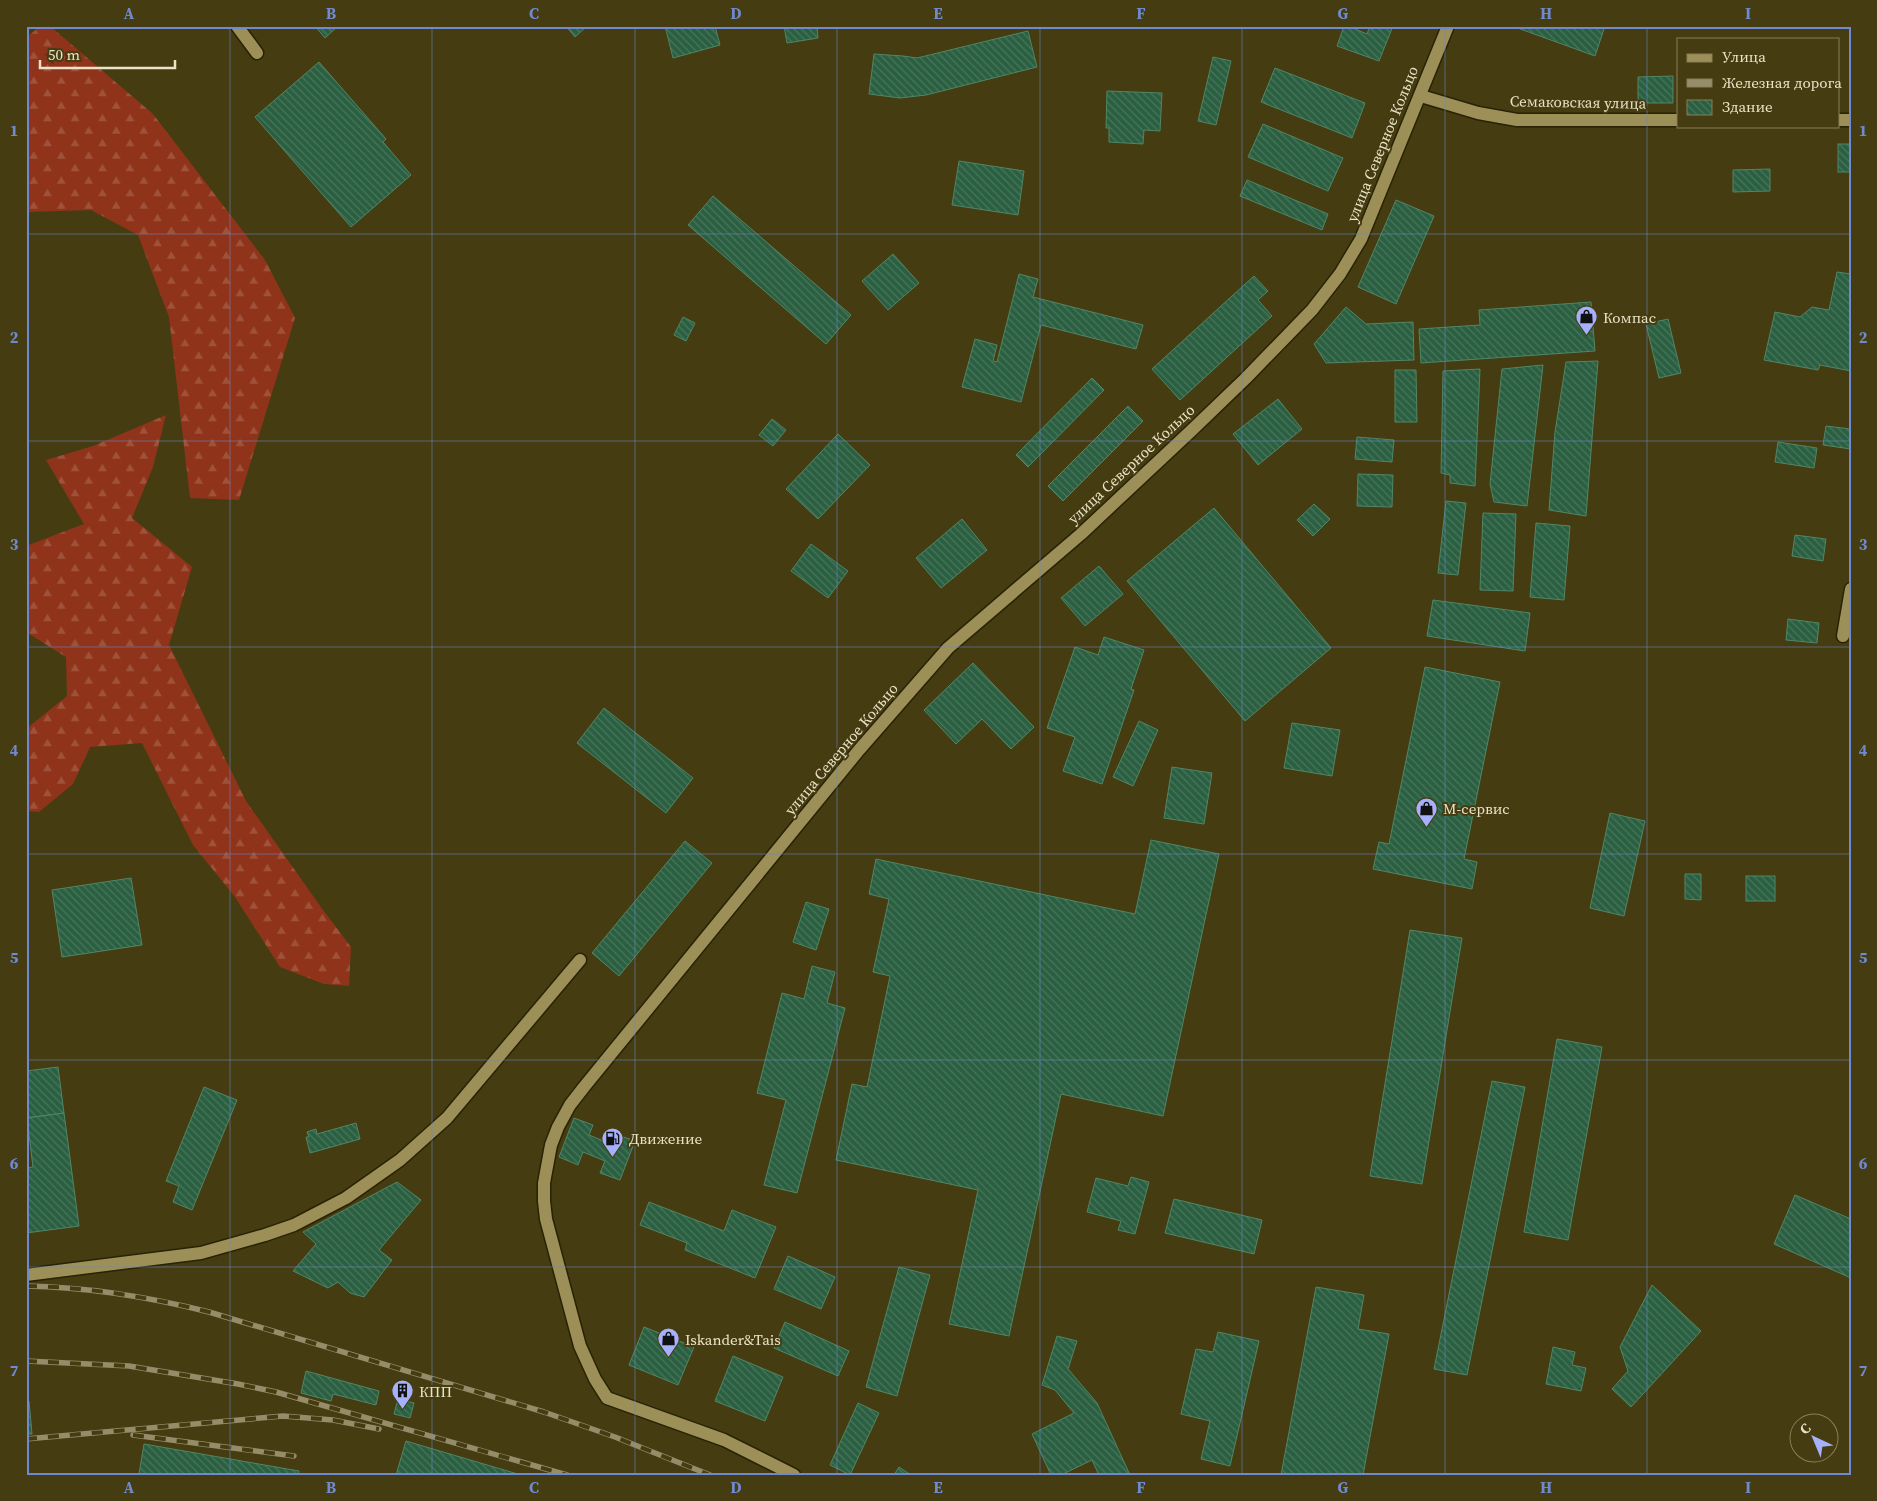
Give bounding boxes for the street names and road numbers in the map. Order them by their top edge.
street label: улица Северное Кольцо [1341,63,1423,225]
street label: Семаковская улица [1510,90,1647,114]
street label: улица Северное Кольцо [1063,400,1199,528]
street label: улица Северное Кольцо [779,678,903,820]

